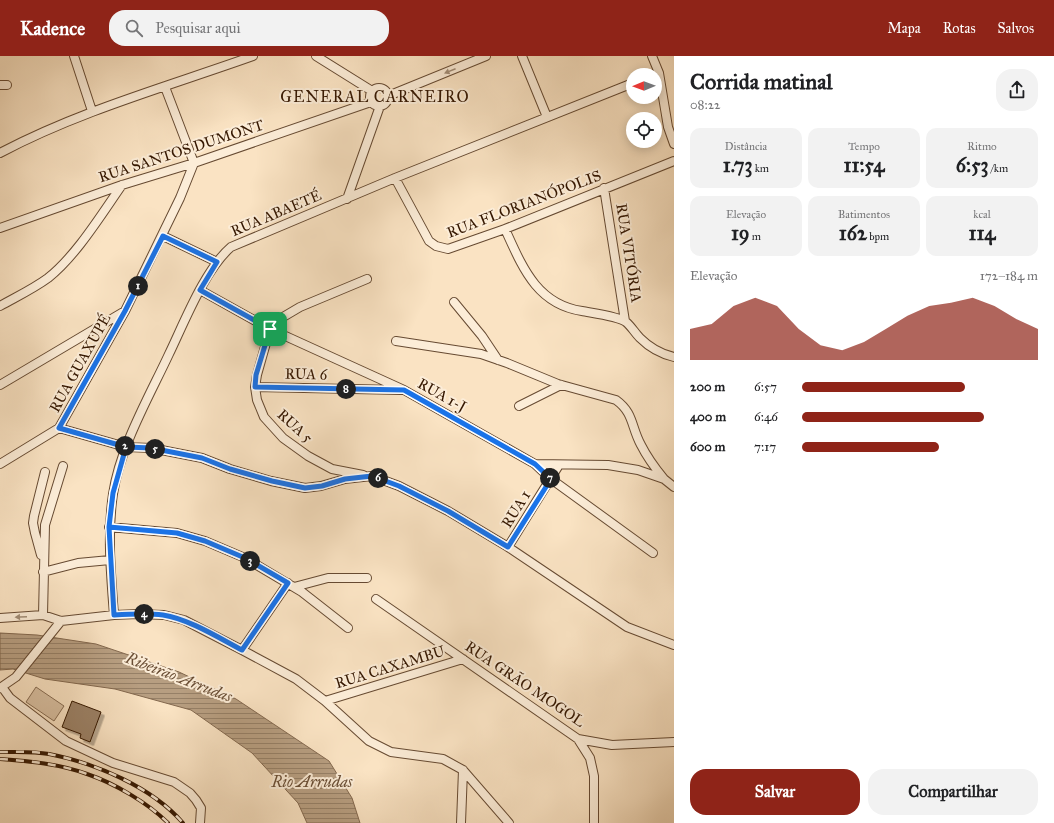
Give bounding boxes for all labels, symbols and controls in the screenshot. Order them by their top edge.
search box [109,10,389,46]
text: Kadence [20,17,85,40]
icon: search [123,17,145,39]
text: Pesquisar aqui [155,19,241,37]
text: Mapa [887,20,921,37]
text: Rotas [943,20,976,37]
text: Salvos [998,20,1034,37]
one-way arrow [443,68,455,74]
north arrow [626,68,662,104]
map controls [626,68,662,148]
text: Corrida matinal [690,68,832,95]
button: share [996,69,1038,111]
district label: GENERAL CARNEIRO [280,87,470,106]
text: 08:22 [690,97,721,113]
button: locate [626,112,662,148]
street label: RUA SANTOS DUMONT [96,116,266,186]
text: Distância [725,140,767,153]
text: Tempo [848,140,880,153]
text: Ritmo [967,140,997,153]
text: 1.73 [723,153,752,177]
text: 11:54 [844,153,884,177]
text: 6:53 [956,153,988,177]
text: km [752,162,769,175]
text: /km [988,162,1008,175]
street label: RUA FLORIANÓPOLIS [444,165,604,242]
street label: RUA ABAETÉ [228,185,324,240]
street label: RUA VITÓRIA [612,202,647,304]
text: Elevação [726,208,766,221]
text: Batimentos [838,208,890,221]
text: kcal [973,208,991,221]
text: 19 [731,221,749,245]
text: 162 [839,221,867,245]
text: 114 [969,221,995,245]
text: m [749,230,761,243]
text: bpm [867,230,889,243]
text: Elevação [690,268,737,284]
text: 172–184 m [980,268,1038,284]
pin: 1 [128,276,148,296]
text: 1 [136,279,140,292]
street label: RUA GUAXUPÉ [45,310,115,415]
pin [253,312,287,346]
icon: arrive [259,318,281,340]
street label: RUA 6 [285,365,329,383]
street label: RUA 1-J [414,374,469,417]
pin: 8 [336,379,356,399]
text: 200 m [690,379,725,395]
text: 6:57 [754,379,777,395]
text: 8 [343,382,349,395]
street label: RUA 5 [273,405,317,447]
text: 400 m [690,409,726,425]
text: 6:46 [754,409,778,425]
pin: 2 [115,436,135,456]
text: 2 [122,439,128,452]
pin: 5 [145,439,165,459]
text: 600 m [690,439,726,455]
text: 7:17 [754,439,776,455]
text: 5 [152,442,158,455]
pin: 6 [368,468,388,488]
pin: 7 [540,468,560,488]
text: 6 [375,471,381,484]
text: 7 [547,471,553,484]
street label: RUA 1 [498,487,534,531]
pin: 3 [240,551,260,571]
text: 3 [248,554,252,567]
pin: 4 [134,604,154,624]
text: 4 [141,607,147,620]
one-way arrow [15,613,27,620]
street label: RUA GRÃO MOGOL [462,637,588,731]
street label: RUA CAXAMBU [333,642,447,692]
water label: Ribeirão Arrudas [122,648,235,706]
button: Salvar [690,769,860,815]
button: Compartilhar [868,769,1038,815]
water label: Rio Arrudas [271,772,353,791]

